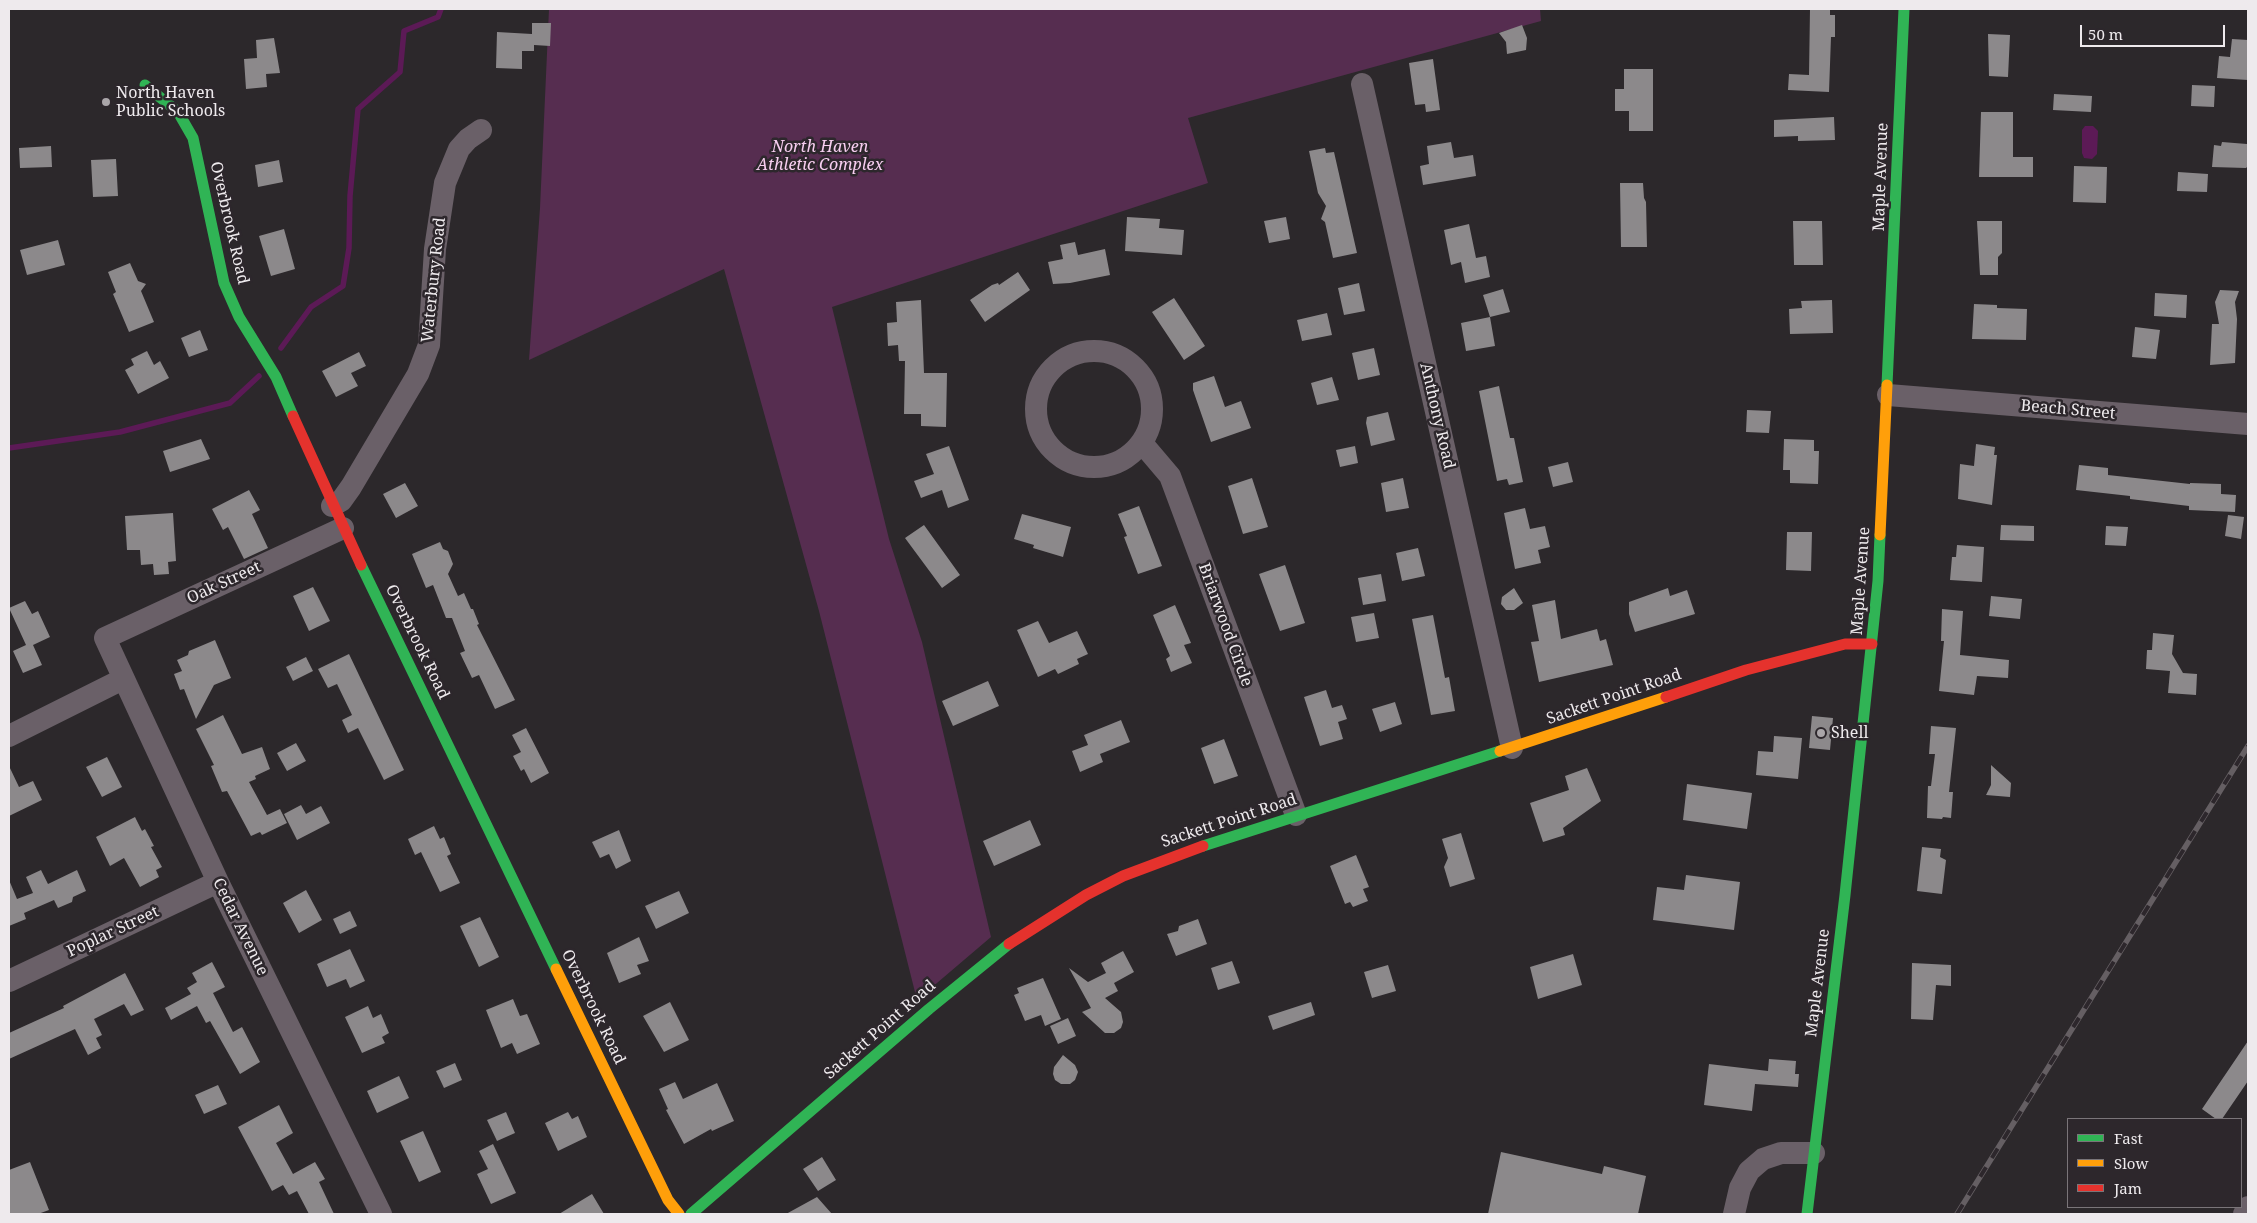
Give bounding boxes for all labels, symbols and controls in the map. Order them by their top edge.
scale bar [2082,15,2227,47]
text: 50 m [2088,24,2123,44]
place label: North Haven Public Schools [116,83,225,121]
marker: North Haven Public Schools [100,96,112,108]
street label: Maple Avenue [1870,122,1892,232]
park label: North Haven Athletic Complex [757,137,883,175]
street label: Overbrook Road [206,160,252,286]
street label: Waterbury Road [418,217,450,343]
street label: Anthony Road [1415,361,1459,471]
street label: Beach Street [2020,396,2116,424]
street label: Maple Avenue [1848,526,1874,636]
street label: Oak Street [184,558,264,608]
street label: Briarwood Circle [1194,561,1256,689]
street label: Overbrook Road [381,582,453,702]
street label: Sackett Point Road [1544,665,1684,729]
place label: Shell [1831,723,1868,743]
marker: Shell [1815,727,1827,739]
street label: Sackett Point Road [1159,790,1299,852]
street label: Cedar Avenue [208,875,272,979]
street label: Poplar Street [64,902,162,962]
street label: Maple Avenue [1802,928,1834,1038]
street label: Overbrook Road [557,947,629,1067]
street label: Sackett Point Road [820,976,940,1084]
legend [2067,1118,2242,1208]
text: Fast [2114,1128,2143,1148]
text: Slow [2114,1153,2148,1173]
text: Jam [2114,1178,2142,1198]

